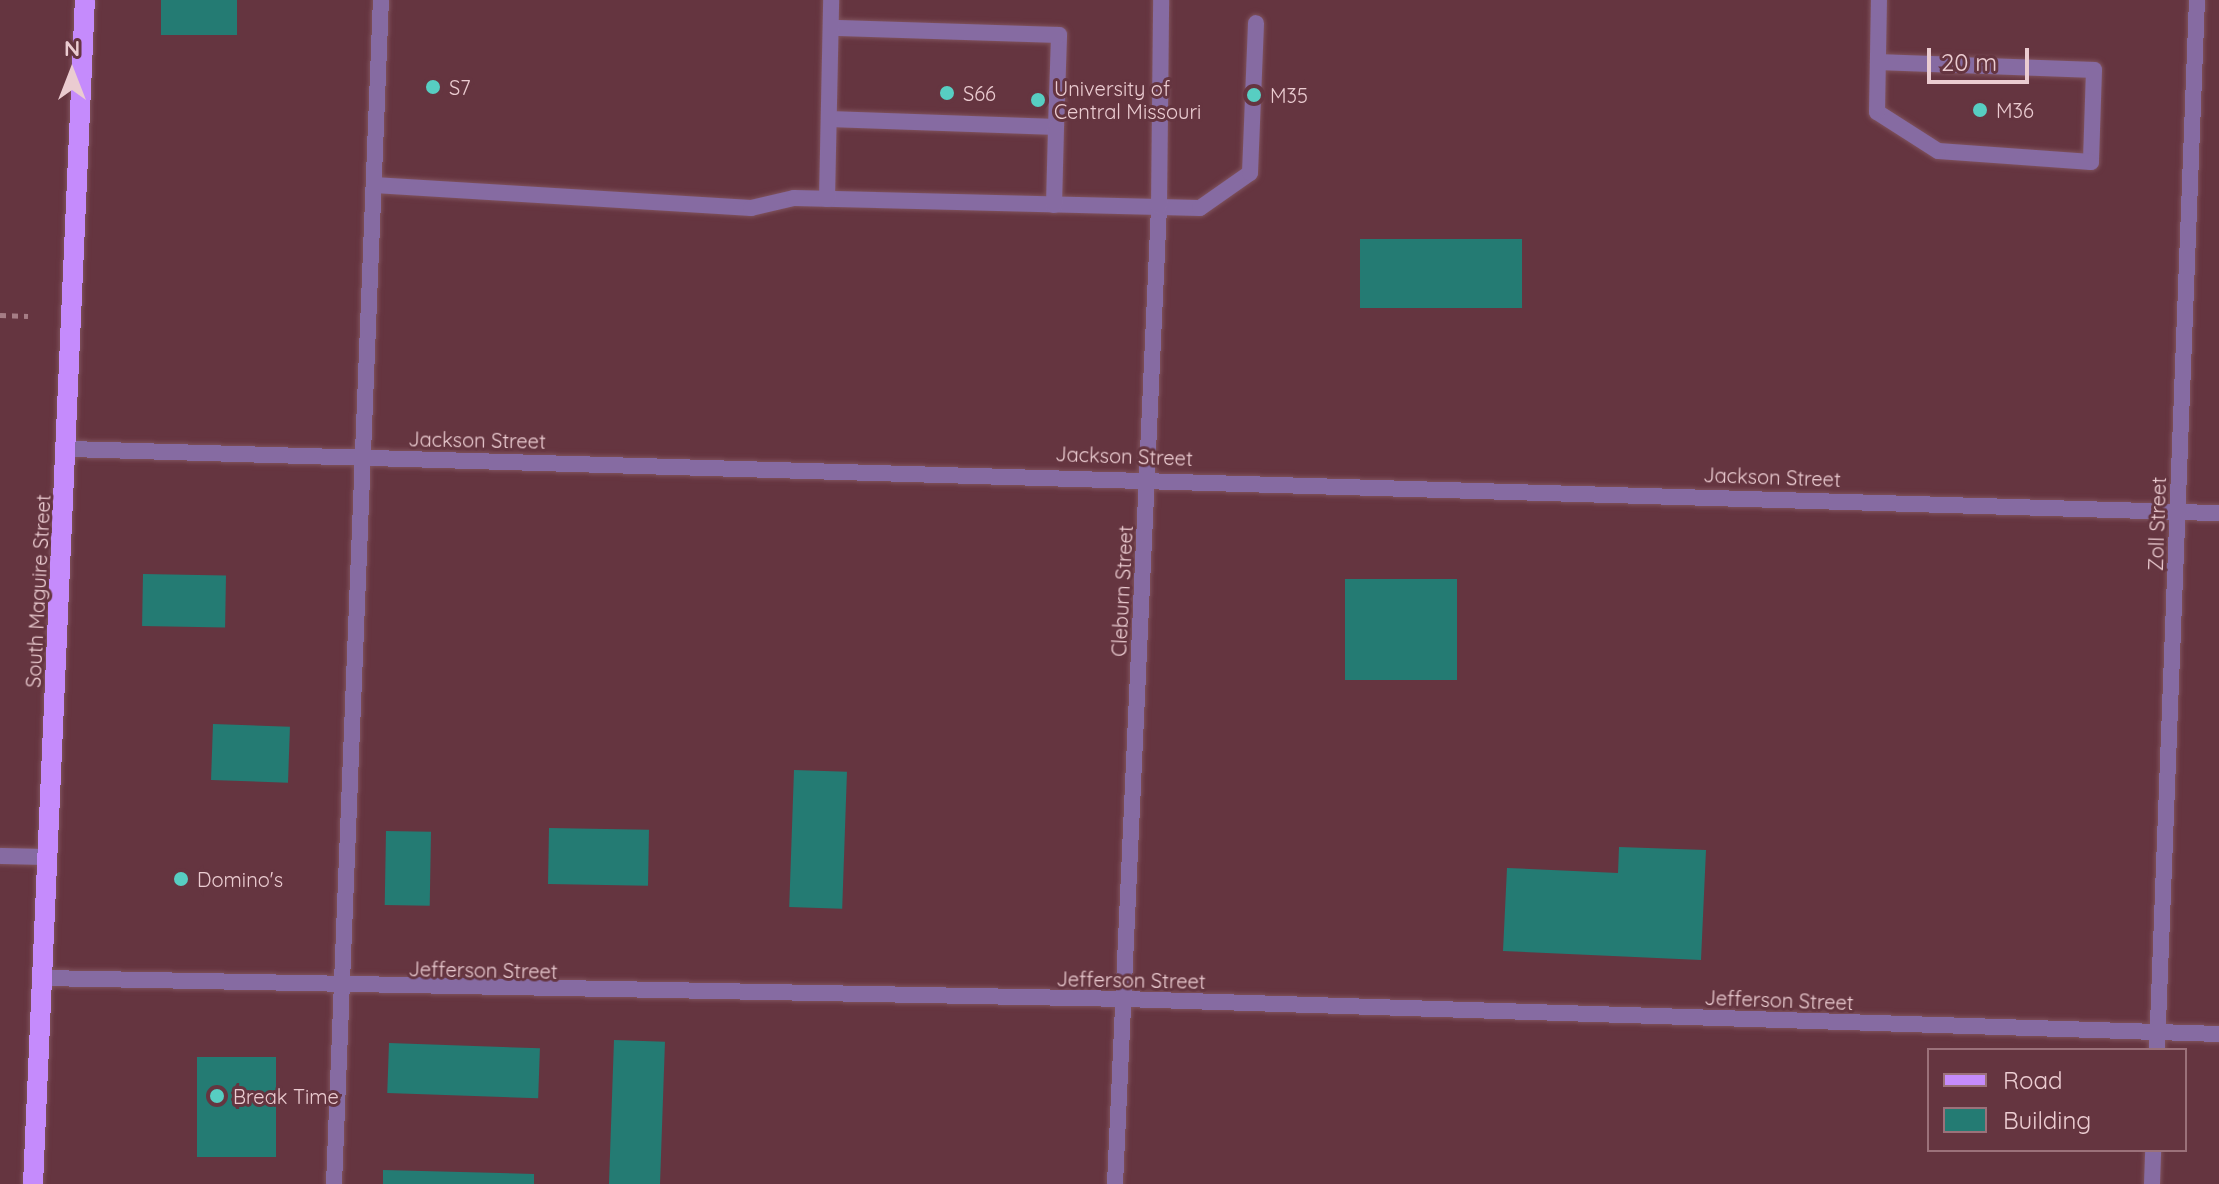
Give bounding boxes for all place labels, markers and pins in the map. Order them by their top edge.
place label: S7 [449,75,470,99]
place label: University of Central Missouri [1054,76,1201,123]
marker: S7 [424,78,442,96]
place label: S66 [963,81,996,105]
place label: M35 [1270,83,1308,107]
marker: S66 [938,84,956,102]
marker: M35 [1245,86,1263,104]
marker: University of Central Missouri [1029,91,1047,109]
place label: M36 [1996,98,2034,122]
marker: M36 [1971,101,1989,119]
place label: Domino's [197,867,283,891]
marker: Domino's [172,870,190,888]
place label: Break Time [233,1084,339,1108]
marker: Break Time [208,1087,226,1105]

